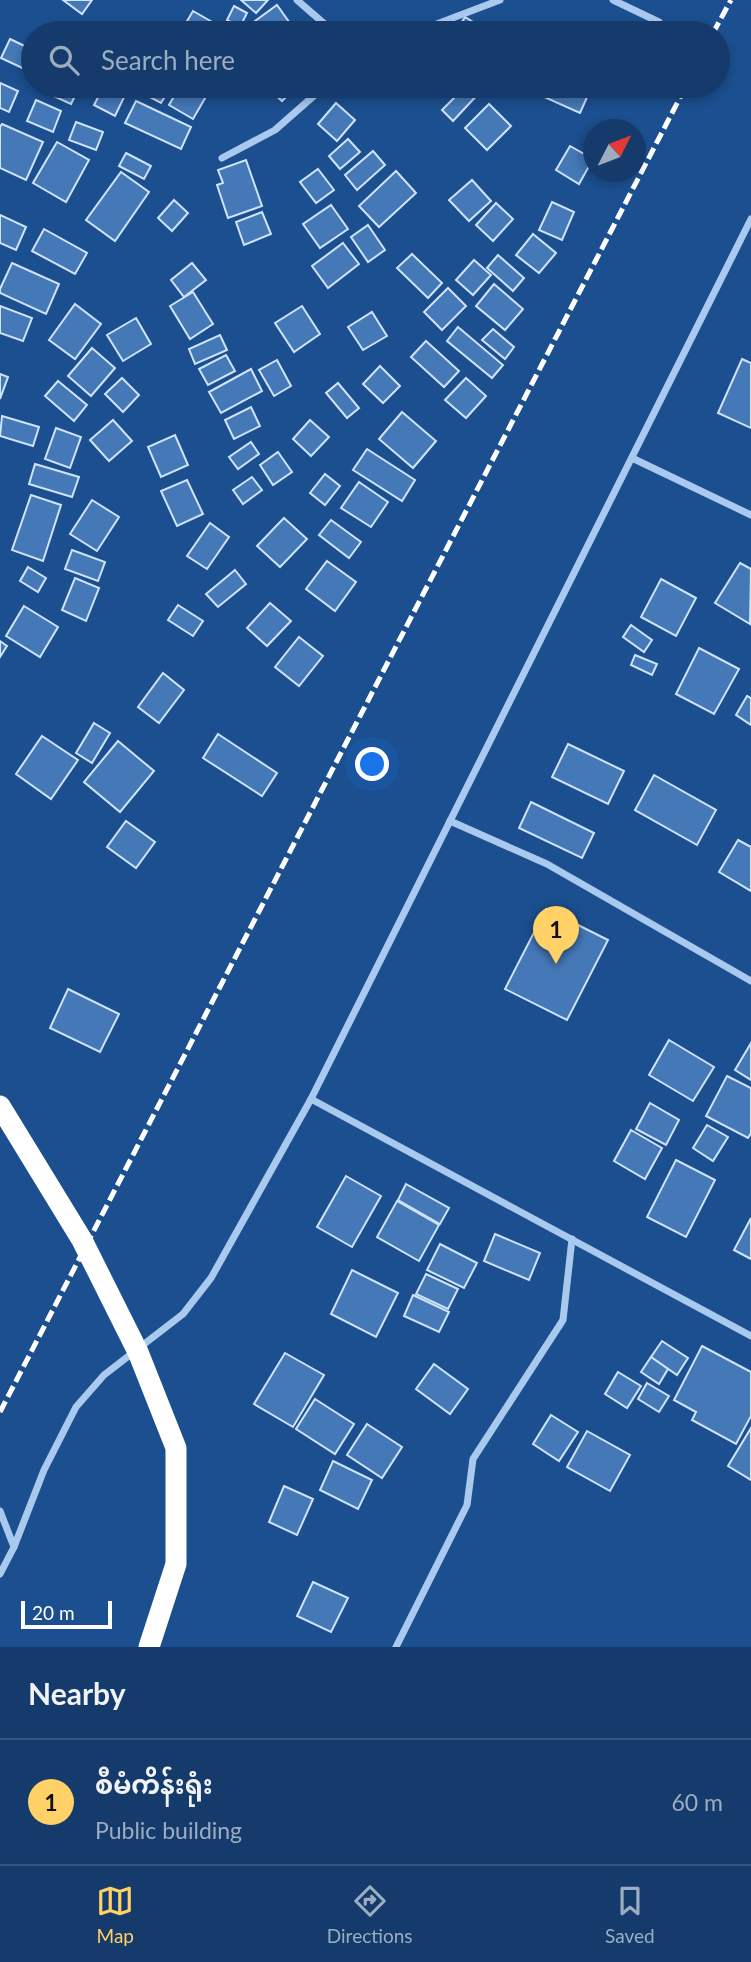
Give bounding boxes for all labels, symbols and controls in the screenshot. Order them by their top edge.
search box [21,21,730,98]
icon: search [45,41,83,79]
text: Search here [101,44,235,76]
north arrow [583,119,646,182]
your location [355,747,389,781]
pin: 1 [533,906,579,964]
scale bar [21,1598,112,1630]
text: 20 m [32,1601,75,1624]
text: Nearby [28,1675,126,1711]
text: စီမံကိန်းရုံး‌ [95,1768,213,1800]
text: 1 [44,1788,58,1816]
text: 60 m [672,1788,723,1816]
text: Public building [95,1816,242,1844]
tab: Map [96,1882,134,1947]
tab: Directions [327,1882,413,1947]
tab: Saved [605,1882,655,1947]

